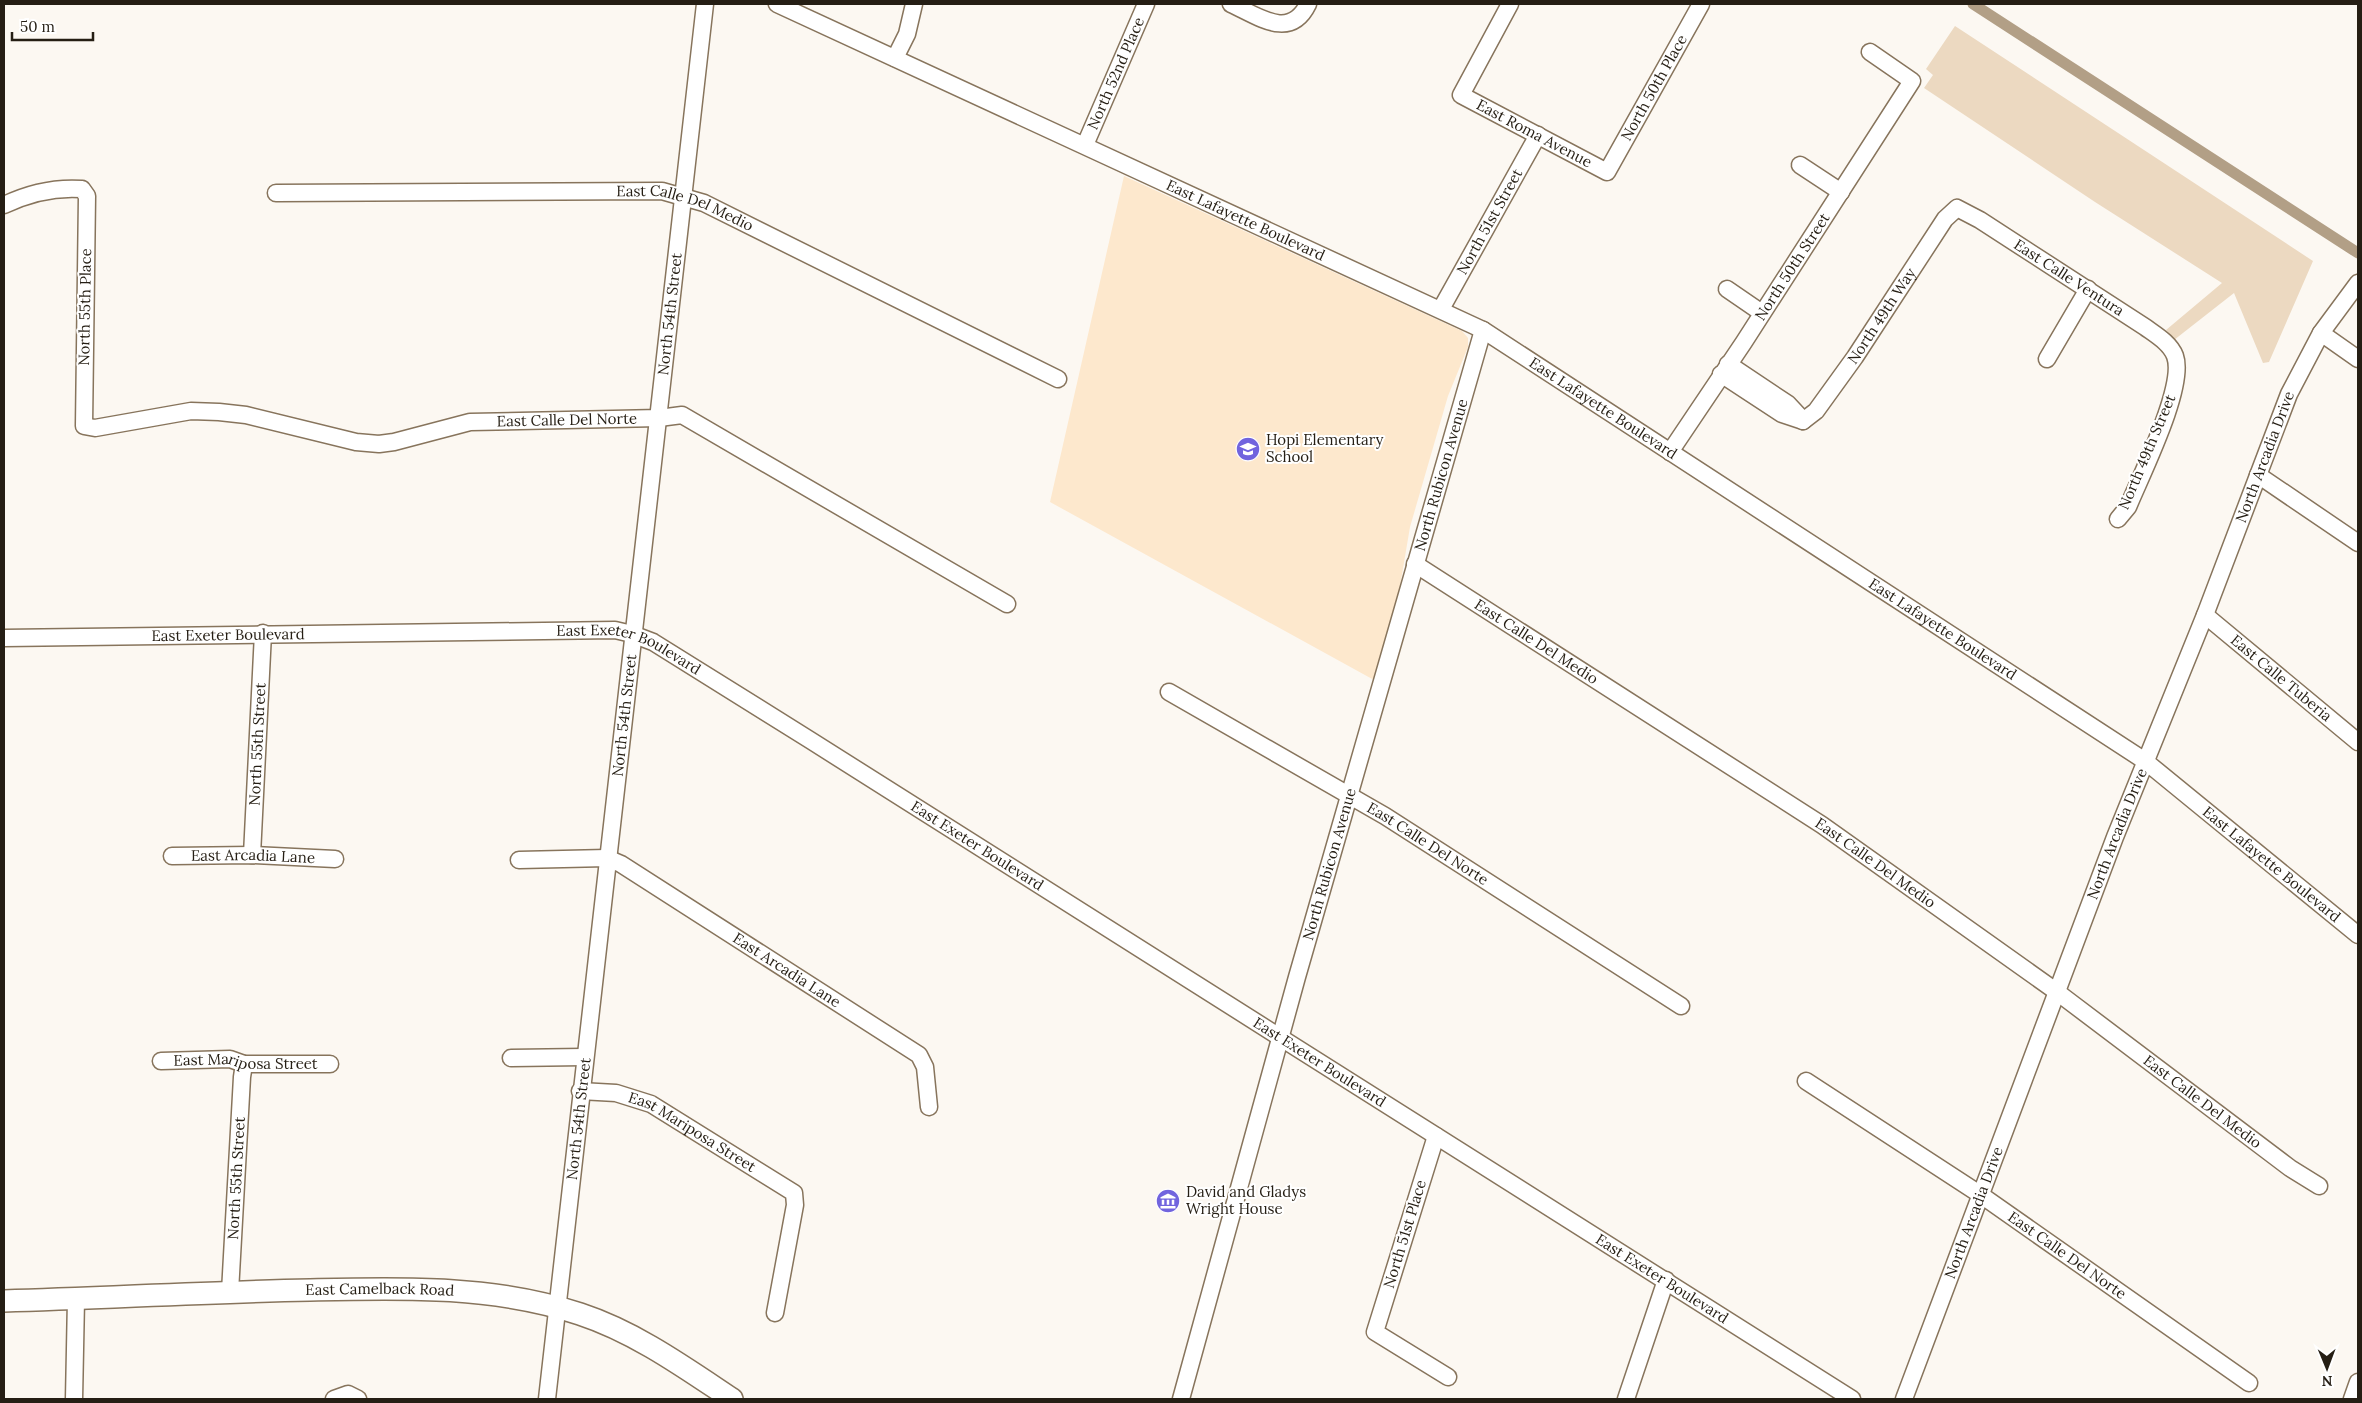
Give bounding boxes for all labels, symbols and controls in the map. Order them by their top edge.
scale bar [12,10,94,42]
street label: North 52nd Place [1083,14,1148,132]
text: 50 m [20,17,55,36]
street label: North 50th Place [1616,31,1691,144]
street label: East Roma Avenue [1473,95,1595,171]
street label: North 51st Street [1452,165,1526,278]
street label: East Lafayette Boulevard [1163,175,1328,265]
street label: East Calle Del Medio [616,181,757,235]
street label: North 50th Street [1750,209,1834,324]
street label: East Calle Ventura [2011,235,2128,320]
street label: North 55th Place [74,248,95,366]
street label: North 54th Street [653,251,686,376]
street label: North 49th Way [1843,264,1920,367]
street label: East Lafayette Boulevard [1526,353,1681,463]
street label: North Arcadia Drive [2231,388,2298,525]
street label: North 49th Street [2114,391,2179,512]
street label: North Rubicon Avenue [1410,397,1472,553]
street label: East Calle Del Norte [497,408,637,430]
place label: Hopi Elementary School [1266,430,1384,466]
school or university icon: Hopi Elementary School [1235,436,1261,462]
street label: East Lafayette Boulevard [1865,574,2020,684]
street label: East Calle Del Medio [1471,595,1602,688]
street label: East Exeter Boulevard [556,620,705,679]
street label: East Exeter Boulevard [151,624,305,645]
street label: East Calle Tuberia [2227,630,2336,726]
street label: North 54th Street [608,653,640,778]
street label: North 55th Street [244,682,270,806]
street label: North Arcadia Drive [2082,765,2151,902]
street label: North Rubicon Avenue [1298,786,1360,942]
street label: East Exeter Boulevard [908,796,1047,894]
street label: East Calle Del Norte [1364,798,1492,889]
street label: East Lafayette Boulevard [2199,802,2345,926]
street label: East Calle Del Medio [1812,813,1940,912]
street label: East Arcadia Lane [191,845,316,867]
street label: East Arcadia Lane [729,928,844,1011]
street label: East Exeter Boulevard [1250,1013,1390,1111]
street label: East Mariposa Street [173,1049,318,1074]
street label: East Calle Del Medio [2140,1051,2266,1152]
street label: North 54th Street [562,1056,595,1181]
street label: East Mariposa Street [626,1087,760,1176]
street label: North 55th Street [223,1116,249,1240]
street label: North Arcadia Drive [1940,1144,2007,1281]
street label: North 51st Place [1379,1177,1430,1290]
place label: David and Gladys Wright House [1186,1182,1306,1218]
museum icon: David and Gladys Wright House [1155,1188,1181,1214]
street label: East Calle Del Norte [2004,1207,2130,1303]
street label: East Exeter Boulevard [1592,1229,1732,1327]
street label: East Camelback Road [305,1279,455,1300]
north arrow [2302,1343,2352,1393]
text: N [2321,1372,2333,1390]

